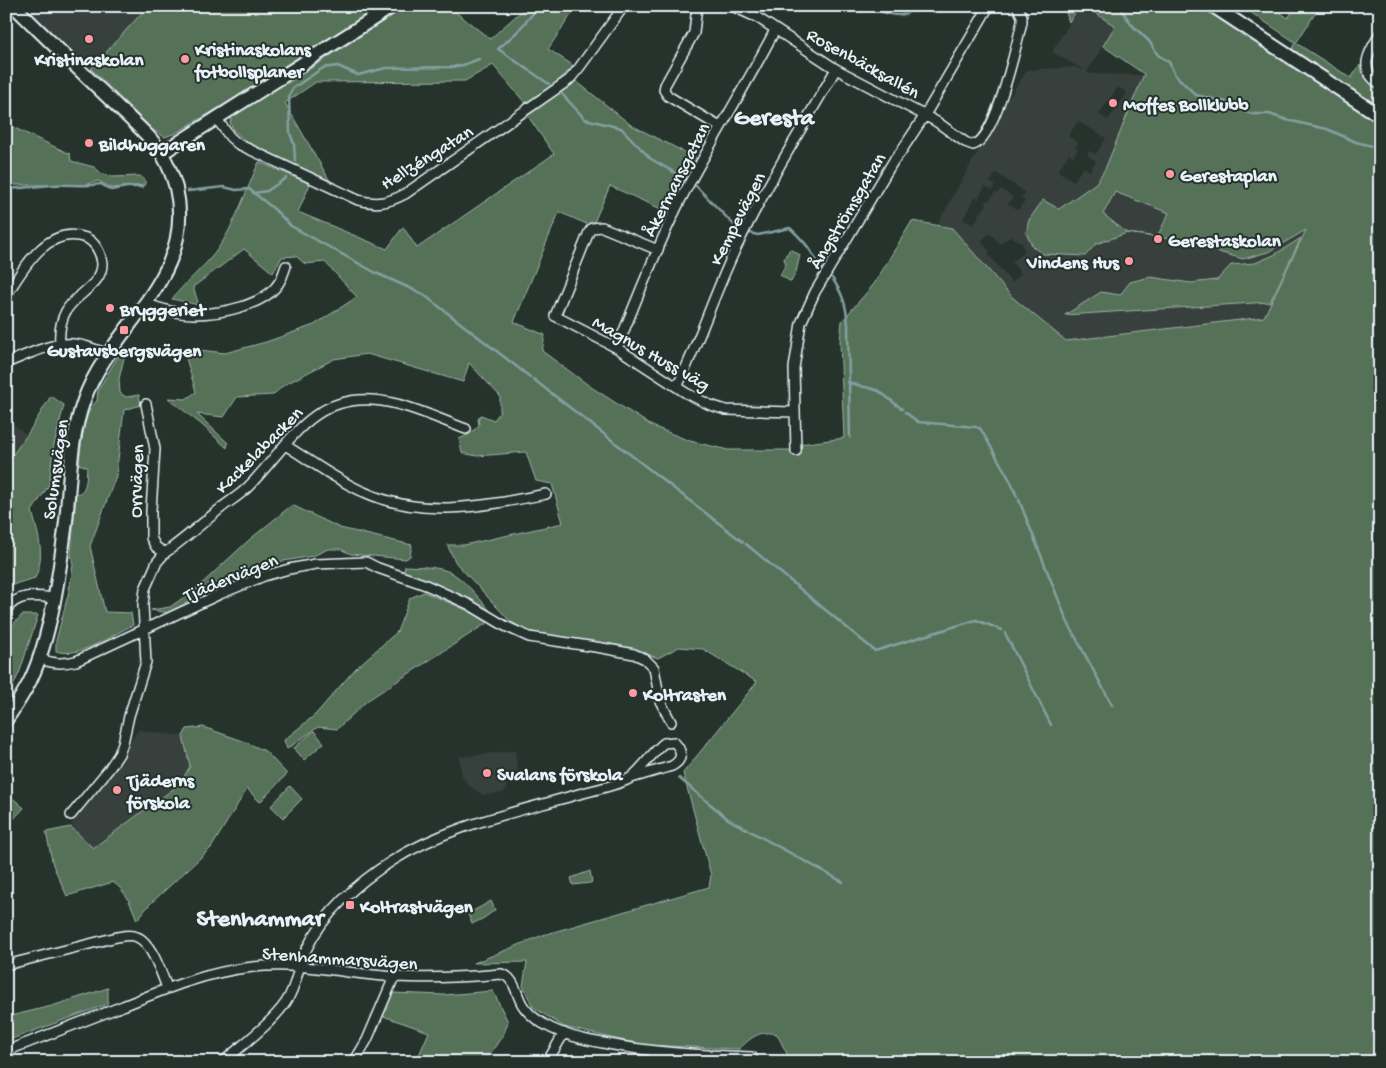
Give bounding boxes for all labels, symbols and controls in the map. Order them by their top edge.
street label: Rosenbäcksallén [802,24,923,106]
marker: Kristinaskolan [83,33,95,45]
place label: Kristinaskolans fotbollsplaner [194,40,312,85]
place label: Kristinaskolan [34,50,144,73]
marker: Kristinaskolans fotbollsplaner [179,53,191,65]
place label: Moffes Bollklubb [1123,95,1249,118]
marker: Moffes Bollklubb [1107,97,1119,109]
district label: Geresta [734,105,816,134]
street label: Åkermansgatan [639,119,717,241]
street label: Hellzéngatan [377,121,478,197]
place label: Bildhuggaren [98,135,206,158]
marker: Bildhuggaren [83,137,95,149]
street label: Ångströmsgatan [804,149,893,274]
place label: Gerestaplan [1180,166,1278,189]
marker: Gerestaplan [1164,168,1176,180]
street label: Kempevägen [706,169,772,270]
place label: Gerestaskolan [1168,231,1282,254]
marker: Gerestaskolan [1152,233,1164,245]
place label: Vindens Hus [1026,253,1120,276]
marker: Vindens Hus [1123,255,1135,267]
place label: Bryggeriet [119,300,208,323]
marker: Bryggeriet [104,302,116,314]
street label: Magnus Huss väg [587,312,713,398]
marker: Gustavsbergsvägen [118,324,130,336]
place label: Gustavsbergsvägen [47,341,202,364]
street label: Kackelabacken [212,403,309,500]
street label: Solumsvägen [39,418,76,521]
street label: Orrvägen [126,444,151,518]
street label: Tjädervägen [180,550,282,609]
place label: Koltrasten [642,685,727,708]
marker: Koltrasten [627,687,639,699]
place label: Svalans förskola [497,765,624,788]
marker: Svalans förskola [481,767,493,779]
place label: Tjäderns förskola [125,771,195,816]
marker: Tjäderns förskola [111,784,123,796]
place label: Koltrastvägen [359,897,474,920]
marker: Koltrastvägen [344,899,356,911]
district label: Stenhammar [197,906,326,935]
street label: Stenhammarsvägen [261,944,418,977]

